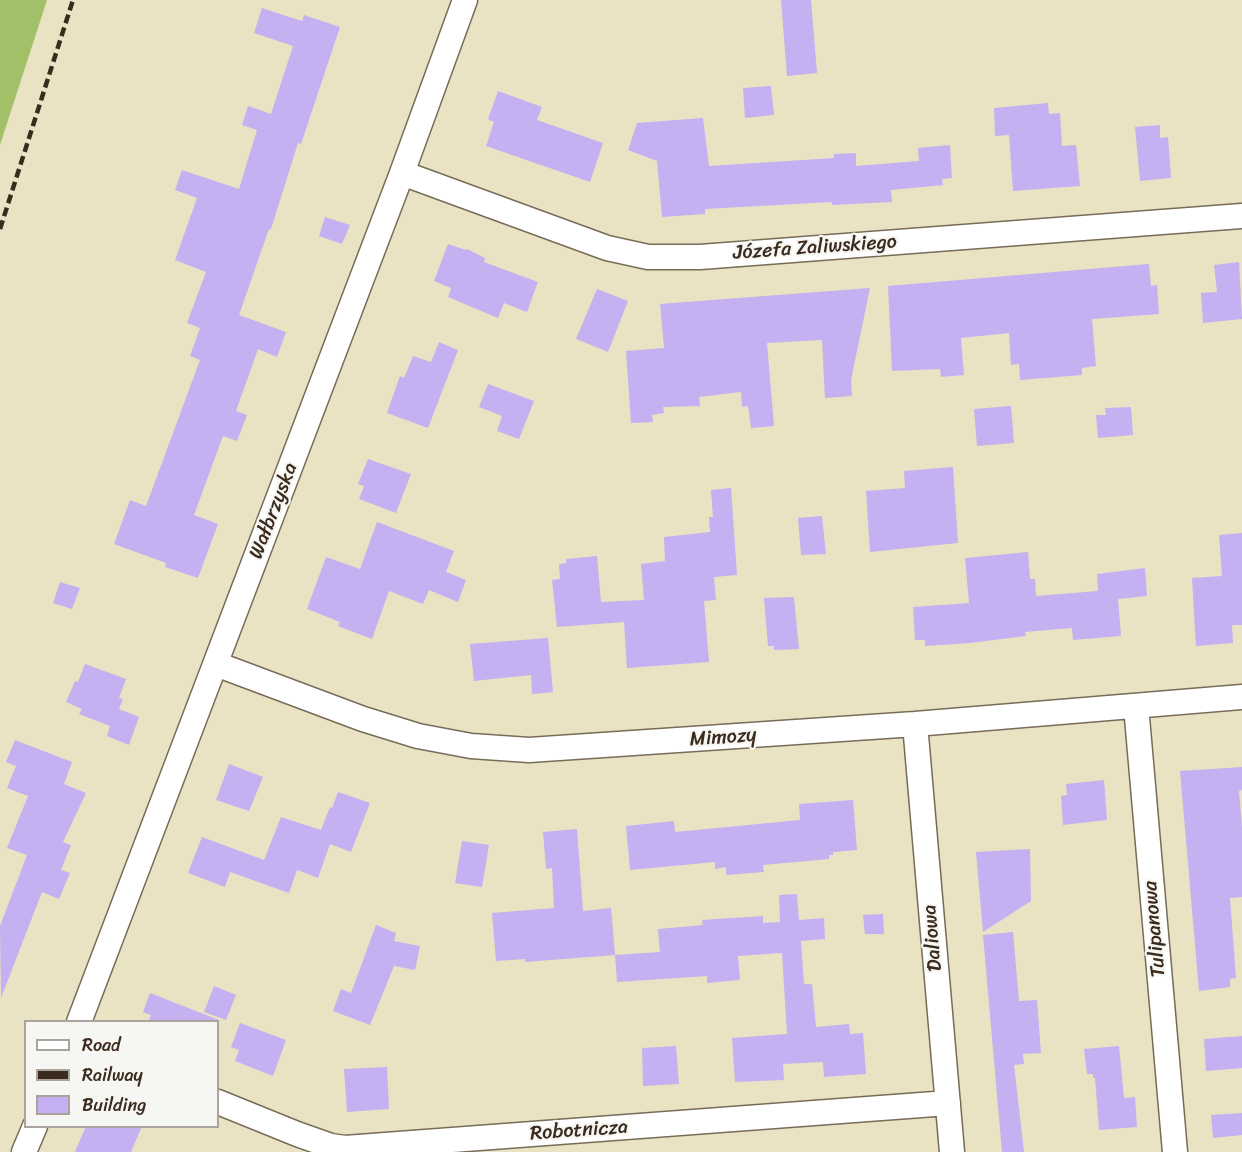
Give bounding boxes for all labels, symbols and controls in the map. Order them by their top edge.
street label: Józefa Zaliwskiego [732,230,898,266]
street label: Wałbrzyska [245,460,303,562]
street label: Mimozy [689,724,757,752]
street label: Tulipanowa [1139,880,1171,978]
street label: Daliowa [918,904,948,972]
legend [24,1020,219,1128]
text: Road [82,1029,121,1061]
text: Railway [82,1059,143,1091]
text: Building [82,1089,146,1121]
street label: Robotnicza [529,1116,629,1146]

